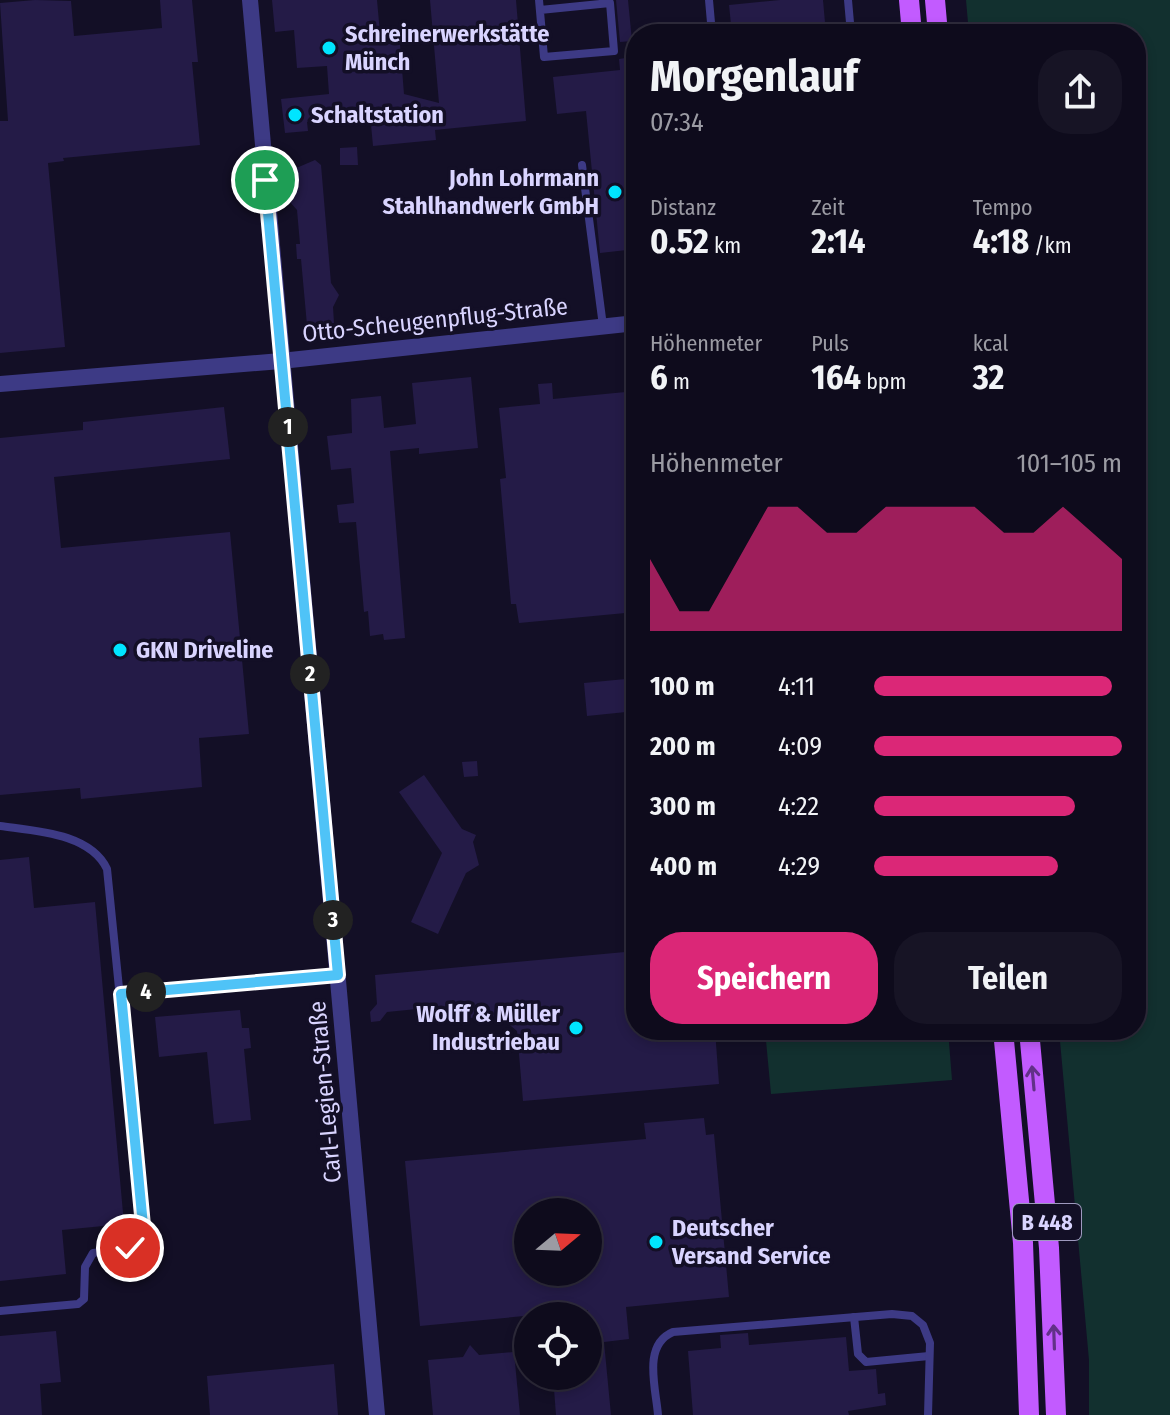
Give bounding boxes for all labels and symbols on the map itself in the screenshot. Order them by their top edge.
place label: Schreinerwerkstätte Münch [345,20,549,76]
marker: Schreinerwerkstätte Münch [320,39,338,57]
place label: Schaltstation [311,101,444,129]
marker: Schaltstation [286,106,304,124]
pin [231,146,299,214]
place label: John Lohrmann Stahlhandwerk GmbH [383,164,599,220]
marker: John Lohrmann Stahlhandwerk GmbH [606,183,624,201]
street label: Otto-Scheugenpflug-Straße [301,292,569,348]
pin: 1 [268,407,308,447]
place label: GKN Driveline [136,636,274,664]
marker: GKN Driveline [111,641,129,659]
pin: 2 [290,654,330,694]
pin: 3 [313,900,353,940]
pin: 4 [126,972,166,1012]
street label: Carl-Legien-Straße [303,1000,347,1184]
place label: Wolff & Müller Industriebau [416,1000,560,1056]
marker: Wolff & Müller Industriebau [567,1019,585,1037]
one-way arrow [1026,1065,1041,1092]
north arrow [514,1198,602,1286]
road number: B 448 [1013,1204,1081,1240]
pin [96,1214,164,1282]
place label: Deutscher Versand Service [671,1214,831,1270]
marker: Deutscher Versand Service [647,1233,665,1251]
one-way arrow [1046,1324,1061,1351]

